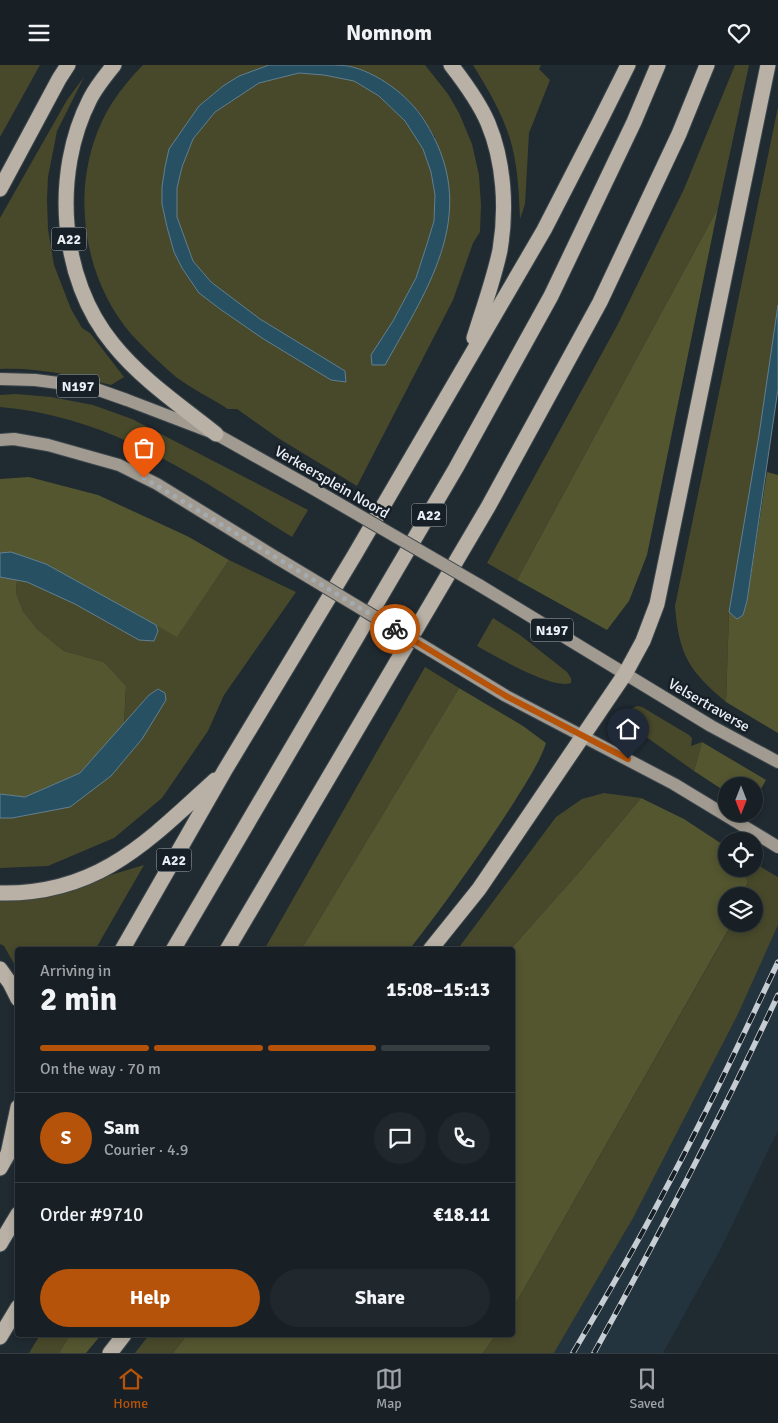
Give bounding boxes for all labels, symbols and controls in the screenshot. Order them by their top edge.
icon: menu [25,19,53,47]
text: Nomnom [346,19,432,46]
icon: heart [725,19,753,47]
road number: A22 [52,227,86,250]
road number: N197 [57,375,99,397]
pin [123,427,165,478]
icon: bag [130,434,158,462]
street label: Verkeersplein Noord [271,442,393,522]
road number: A22 [412,503,446,527]
courier [370,604,420,654]
icon: bike [381,615,409,643]
road number: N197 [531,619,573,641]
street label: Velsertraverse [665,674,753,736]
pin [607,708,649,759]
icon: home [614,715,642,743]
north arrow [718,777,762,823]
map controls [718,777,763,932]
button: locate [718,832,763,877]
road number: A22 [156,849,192,871]
button: layers [718,887,763,932]
text: Arriving in [40,961,111,981]
text: 15:08–15:13 [386,978,490,1002]
text: 2 min [40,980,117,1019]
text: On the way · 70 m [40,1059,161,1079]
button: chat [374,1112,426,1164]
button: phone [438,1112,490,1164]
text: Sam [104,1116,140,1140]
text: S [61,1126,71,1150]
text: Courier · 4.9 [104,1140,188,1160]
text: Order #9710 [40,1203,143,1227]
text: €18.11 [433,1203,490,1227]
button: Help [40,1269,260,1327]
button: Share [270,1269,490,1327]
tab: Home [113,1365,148,1412]
tab: Map [375,1365,403,1412]
tab: Saved [629,1365,665,1412]

